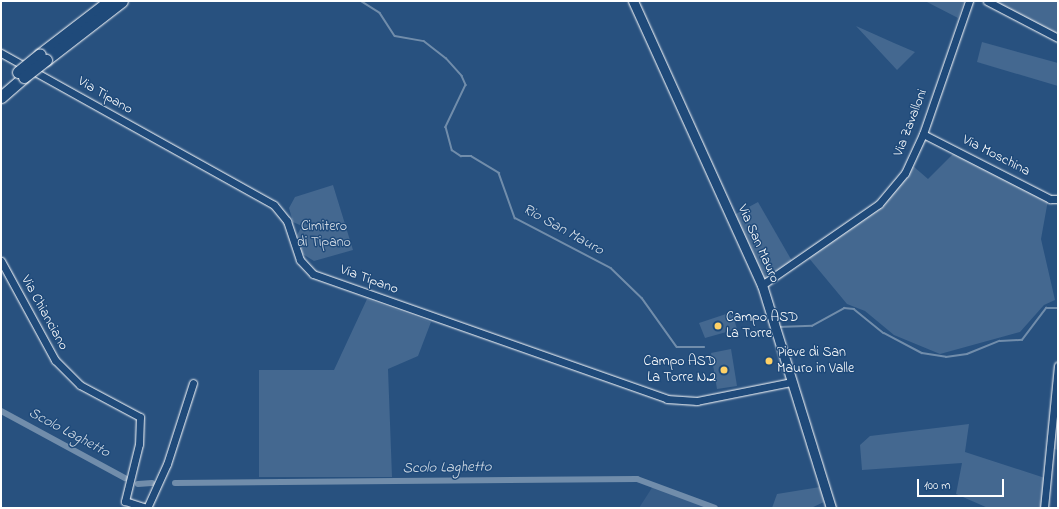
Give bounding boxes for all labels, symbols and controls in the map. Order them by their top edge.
street label: Via Tipano [74,74,136,118]
street label: Via Zavalloni [890,87,932,159]
street label: Via Moschina [959,132,1033,180]
water label: Rio San Mauro [519,200,607,260]
street label: Via San Mauro [733,202,783,286]
park label: Cimitero di Tipano [297,219,351,252]
street label: Via Tipano [338,262,400,298]
street label: Via Chianciano [17,273,71,353]
place label: Campo ASD La Torre [726,310,798,342]
marker: Campo ASD La Torre [713,321,723,331]
place label: Pieve di San Mauro in Valle [777,345,854,378]
place label: Campo ASD La Torre N.2 [644,354,716,386]
marker: Pieve di San Mauro in Valle [764,356,774,366]
marker: Campo ASD La Torre N.2 [719,365,729,375]
water label: Scolo Laghetto [25,404,113,462]
water label: Scolo Laghetto [402,458,492,478]
scale bar [919,471,1006,497]
text: 100 m [924,477,951,495]

